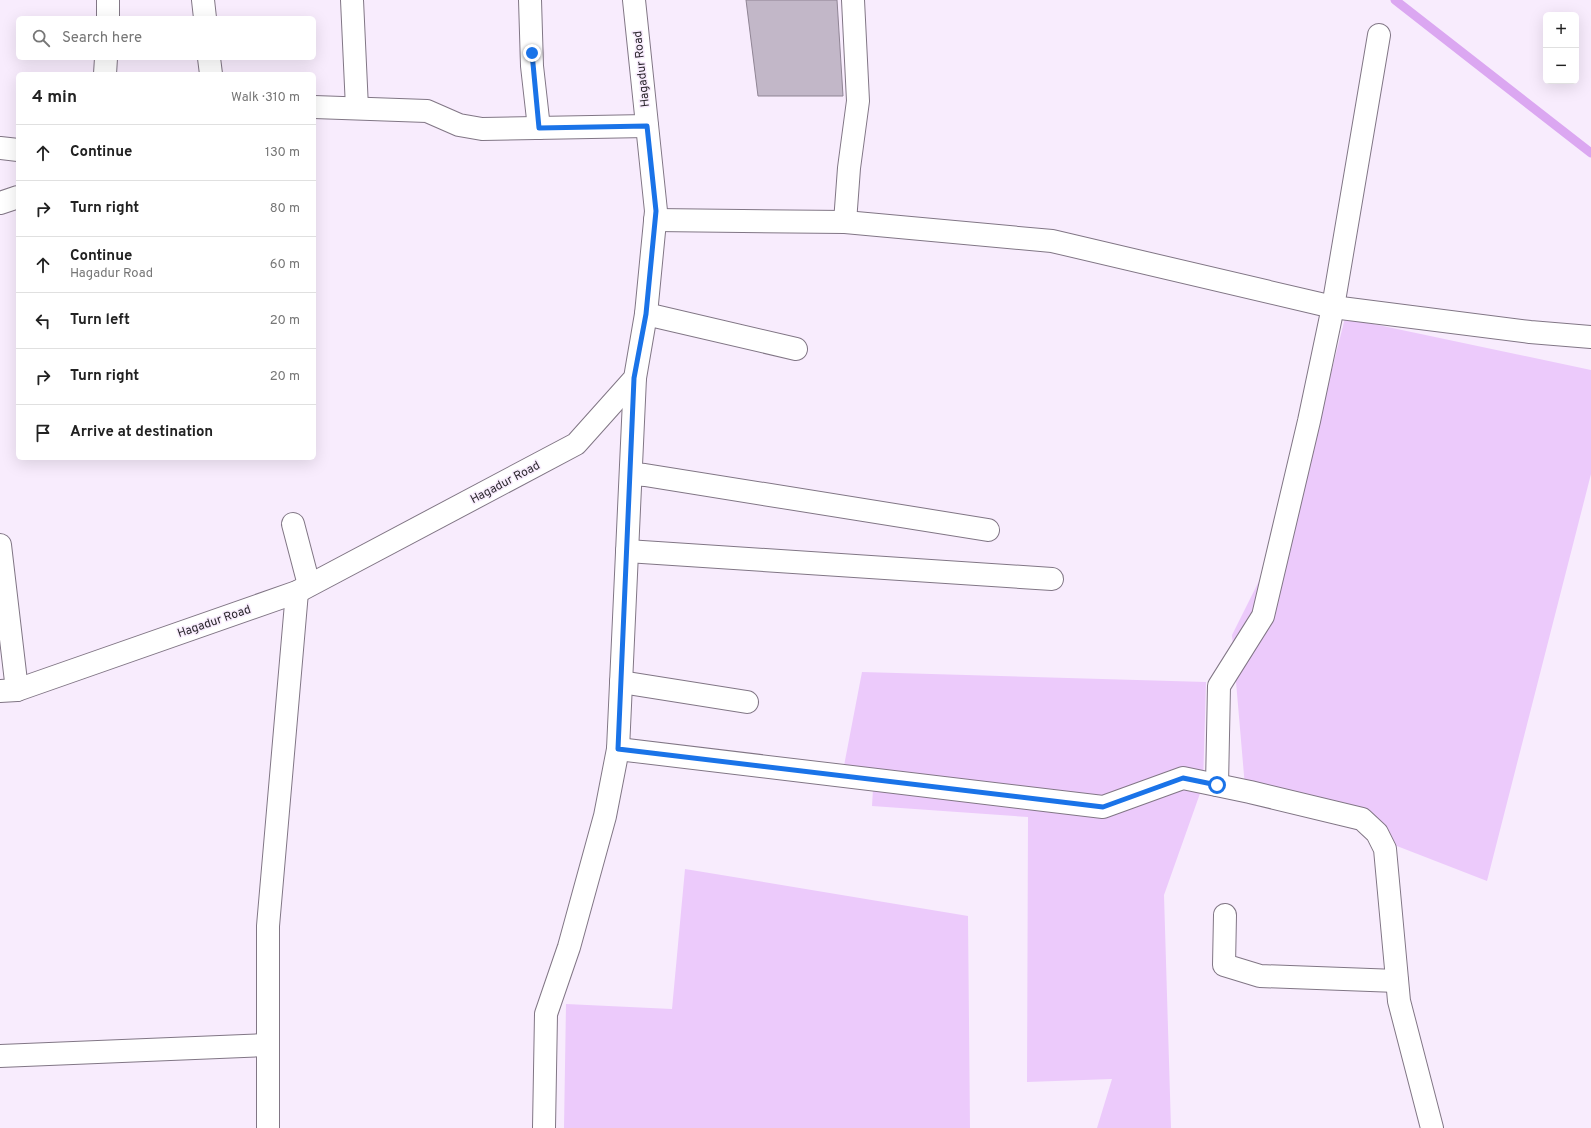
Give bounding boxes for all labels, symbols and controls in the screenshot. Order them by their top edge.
map controls [1543,12,1579,84]
button: + [1543,12,1579,48]
search box [16,16,316,60]
icon: search [30,27,52,49]
text: Search here [62,29,142,48]
street label: Hagadur Road [630,30,654,108]
route end [523,44,541,62]
button: − [1543,48,1579,84]
text: 4 min [32,87,77,109]
text: Walk · 310 m [231,90,300,106]
icon: ahead [32,142,54,164]
text: Continue [70,143,132,162]
text: 130 m [265,145,300,161]
icon: right [32,198,54,220]
text: Turn right [70,199,139,218]
text: 80 m [270,201,300,217]
text: Continue [70,247,132,266]
icon: ahead [32,254,54,276]
text: 60 m [270,257,300,273]
text: Hagadur Road [70,266,153,282]
icon: left [32,310,54,332]
text: Turn left [70,311,130,330]
text: 20 m [270,313,300,329]
icon: right [32,366,54,388]
text: Turn right [70,367,139,386]
text: 20 m [270,369,300,385]
icon: arrive [32,422,54,444]
text: Arrive at destination [70,423,213,442]
street label: Hagadur Road [468,458,543,508]
street label: Hagadur Road [175,602,253,642]
route start [1208,776,1226,794]

